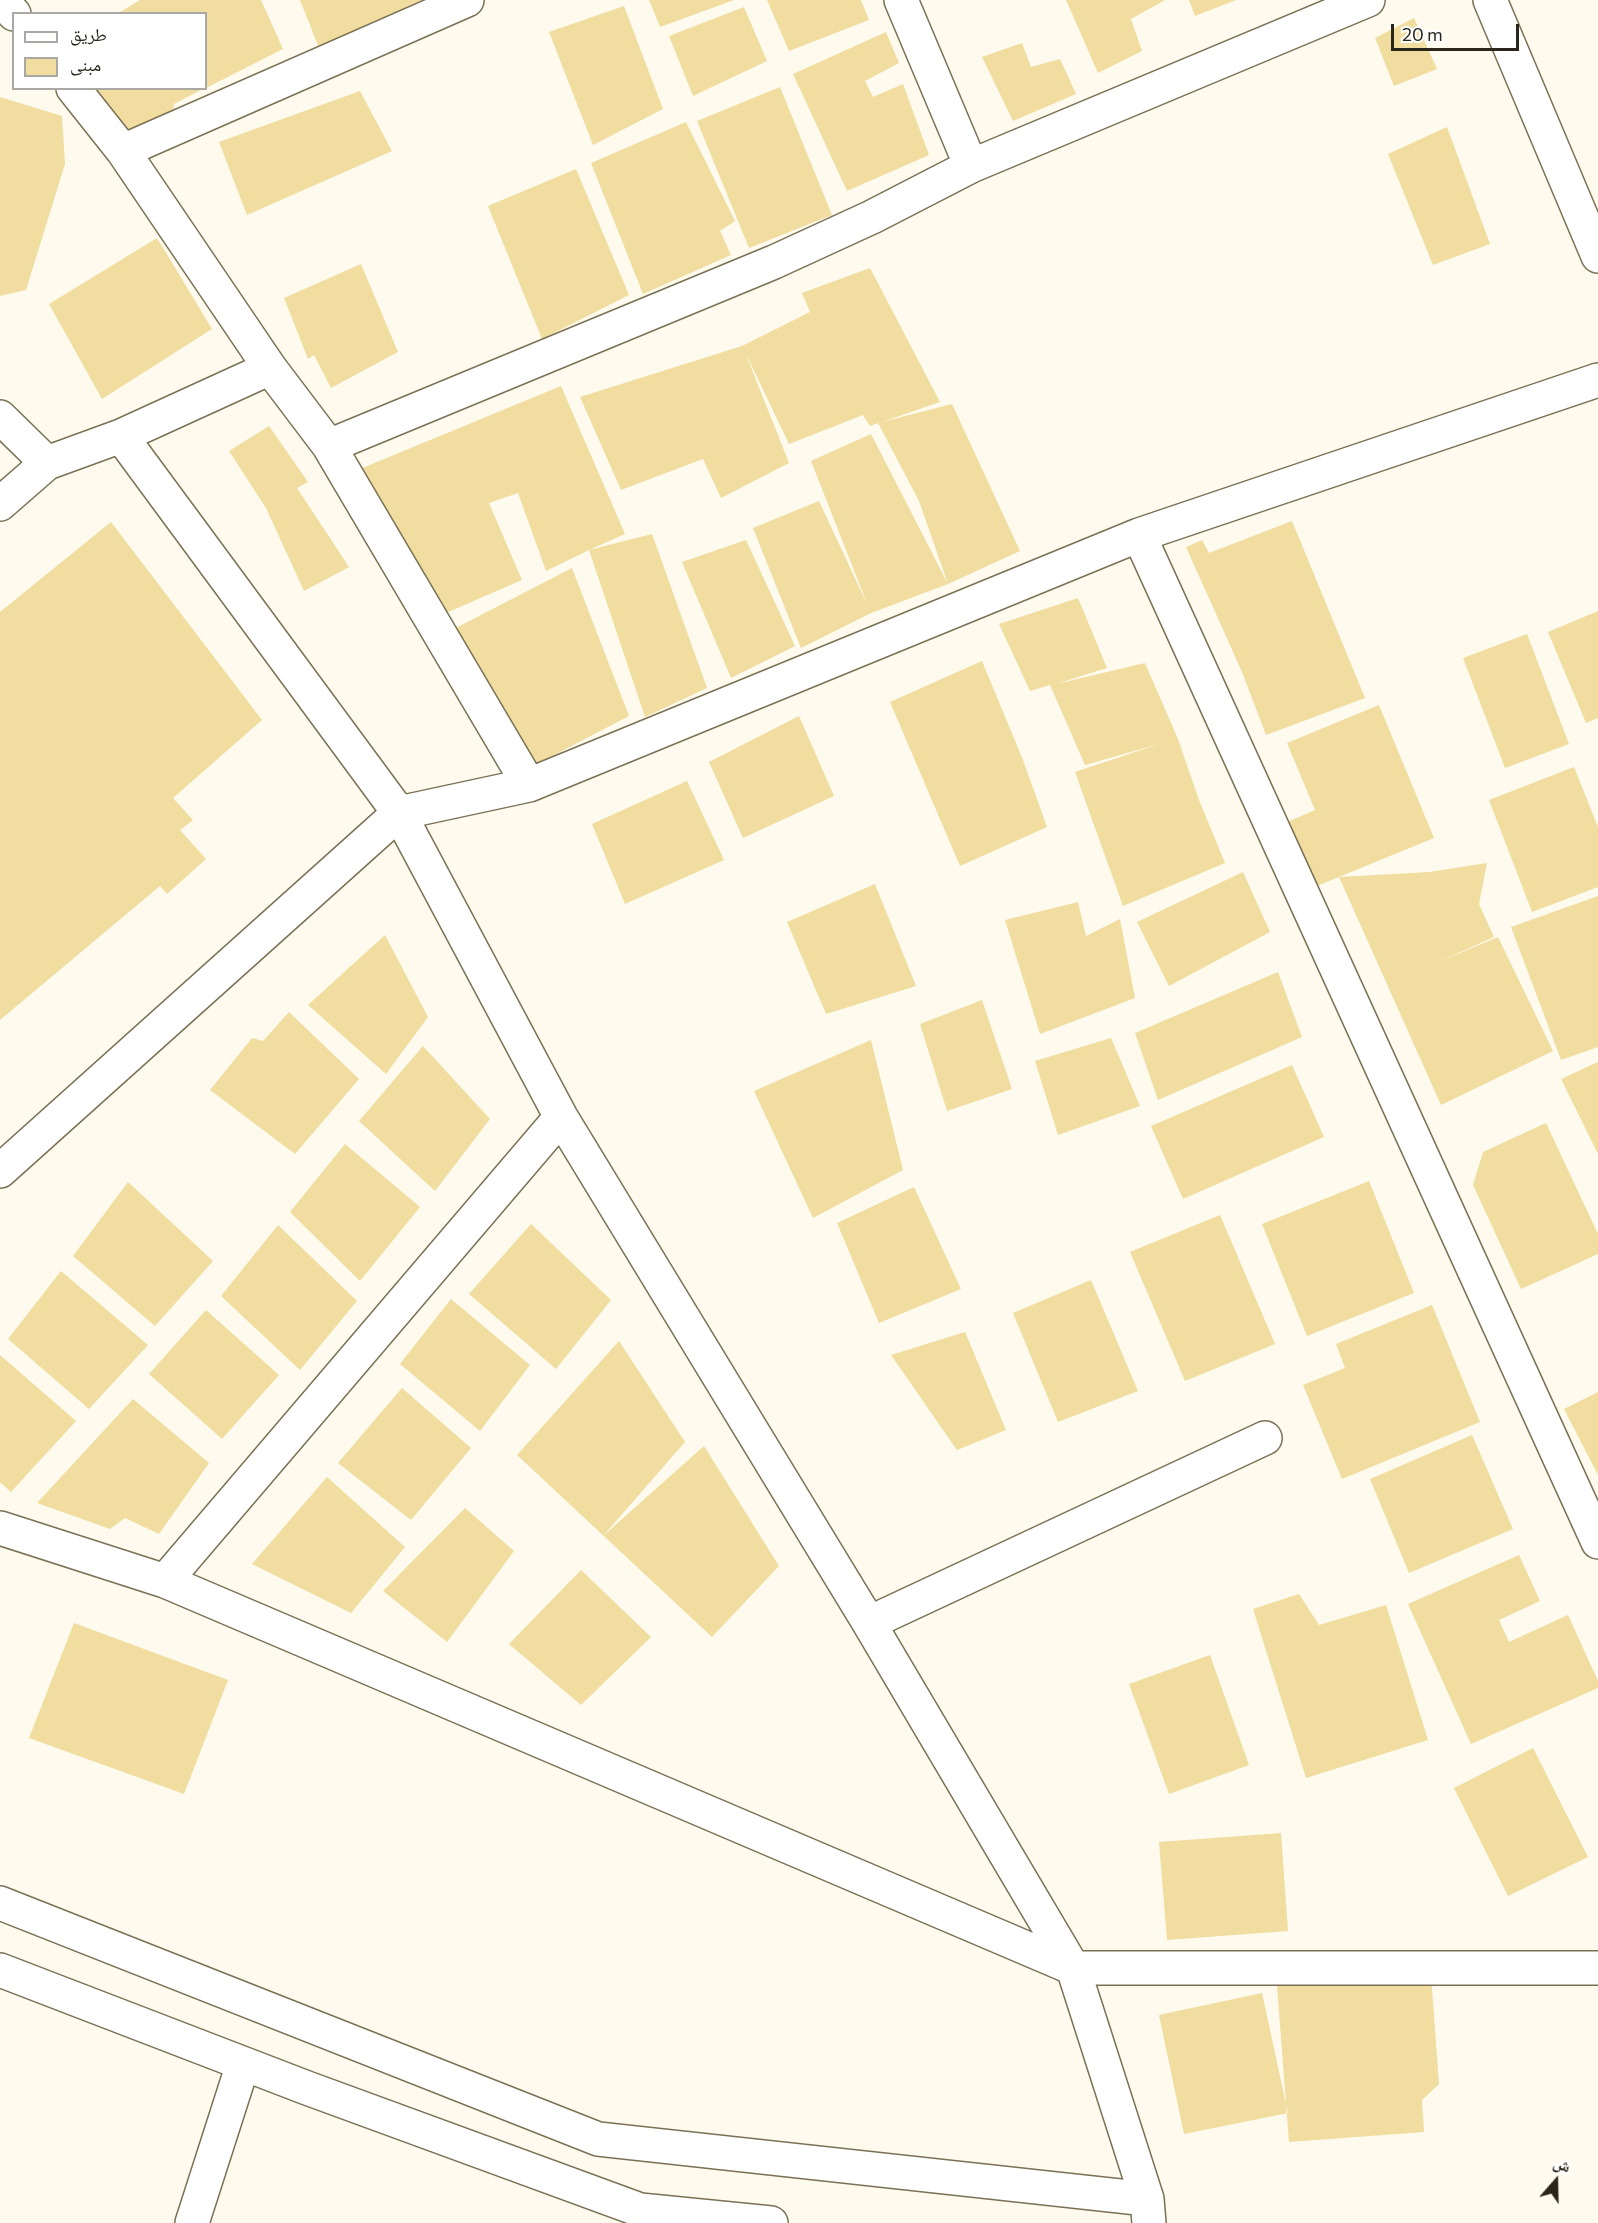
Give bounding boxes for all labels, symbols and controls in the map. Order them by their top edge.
legend [12,12,207,90]
scale bar [1394,12,1522,50]
text: طريق [70,23,107,45]
text: 20 m [1402,23,1443,45]
text: مبنى [70,53,101,75]
north arrow [1526,2151,1586,2211]
text: ش [1551,2152,1574,2175]

